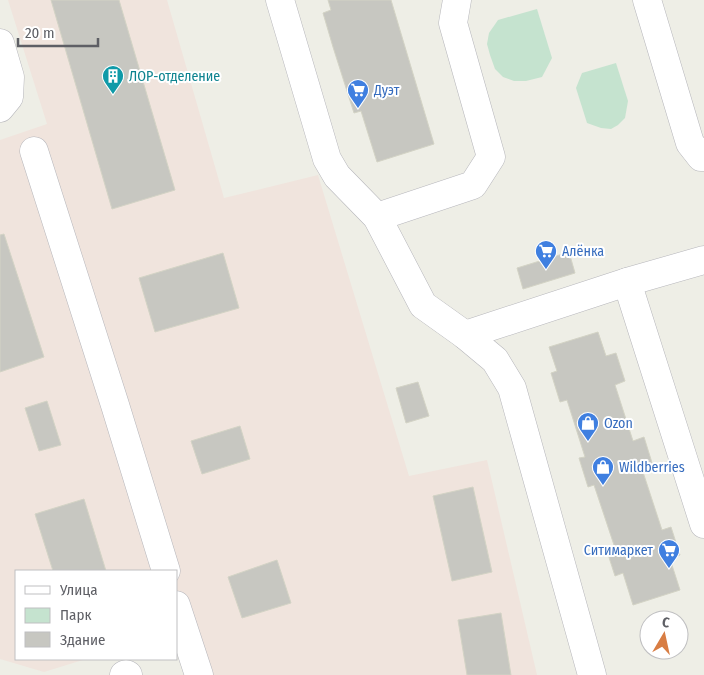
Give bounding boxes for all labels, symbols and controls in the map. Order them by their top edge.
scale bar [18,15,98,47]
text: 20 m [25,24,55,42]
building icon: ЛОР-отделение [101,64,125,95]
place label: ЛОР-отделение [129,68,220,85]
supermarket icon: Дуэт [346,78,370,109]
place label: Дуэт [373,82,400,99]
supermarket icon: Алёнка [534,239,558,270]
place label: Алёнка [562,243,604,260]
shop icon: Ozon [576,411,600,442]
place label: Ozon [604,415,633,432]
shop icon: Wildberries [591,455,615,486]
place label: Wildberries [619,459,685,476]
supermarket icon: Ситимаркет [657,538,681,569]
place label: Ситимаркет [584,542,653,559]
legend [15,570,178,660]
text: Улица [59,581,98,599]
text: Парк [60,606,91,624]
north arrow [639,610,689,660]
text: С [661,614,672,632]
text: Здание [60,631,106,649]

